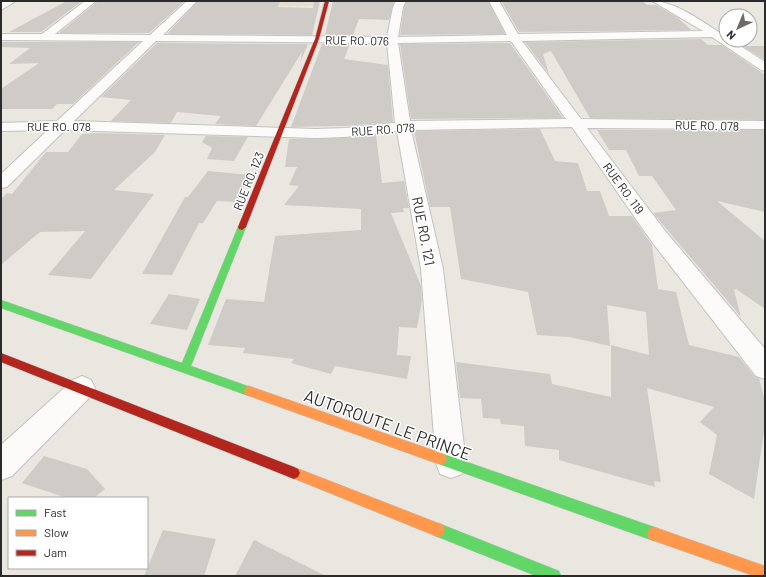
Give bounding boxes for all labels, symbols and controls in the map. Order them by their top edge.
north arrow [718,8,758,48]
text: N [724,28,738,43]
street label: RUE RO. 076 [325,32,389,48]
street label: RUE RO. 078 [675,117,739,133]
street label: RUE RO. 078 [27,119,91,133]
street label: RUE RO. 078 [351,120,415,138]
street label: RUE RO. 123 [230,150,266,212]
street label: RUE RO. 119 [601,160,647,216]
street label: RUE RO. 121 [409,195,439,267]
street label: AUTOROUTE LE PRINCE [302,384,474,464]
legend [8,497,148,569]
text: Fast [44,505,67,519]
text: Slow [44,525,69,539]
text: Jam [44,545,67,559]

